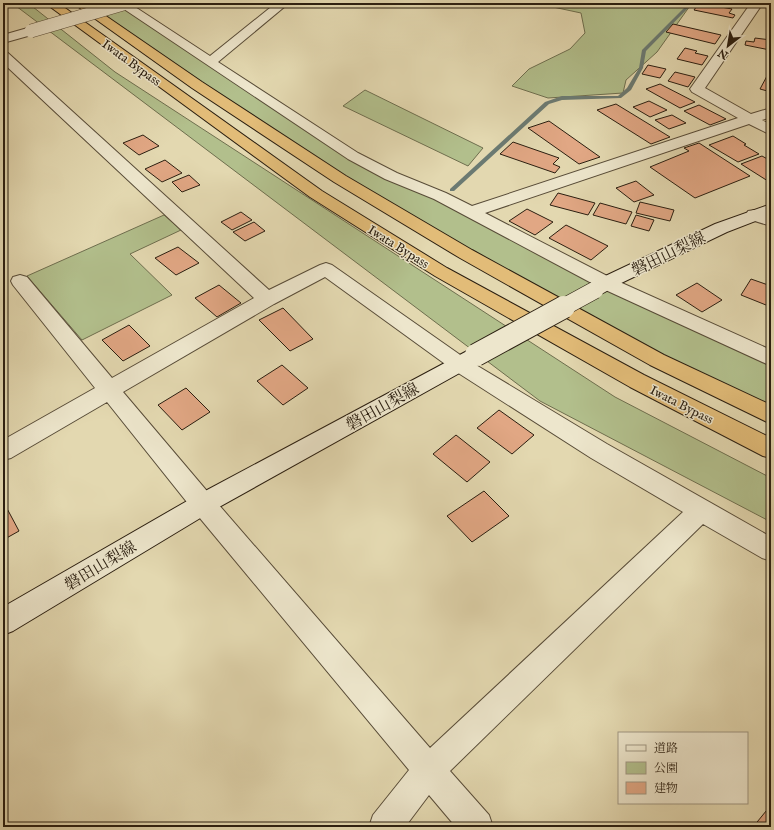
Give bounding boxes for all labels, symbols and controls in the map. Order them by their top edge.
north arrow [708,26,748,66]
street label: Iwata Bypass [98,36,164,91]
text: N [715,45,732,63]
street label: Iwata Bypass [364,222,432,273]
street label: 磐田山梨線 [629,228,709,281]
street label: 磐田山梨線 [343,380,423,436]
street label: Iwata Bypass [647,382,716,429]
street label: 磐田山梨線 [62,538,140,596]
legend [618,732,748,804]
text: 道路 [654,741,678,756]
text: 公園 [654,761,678,776]
text: 建物 [654,781,678,796]

